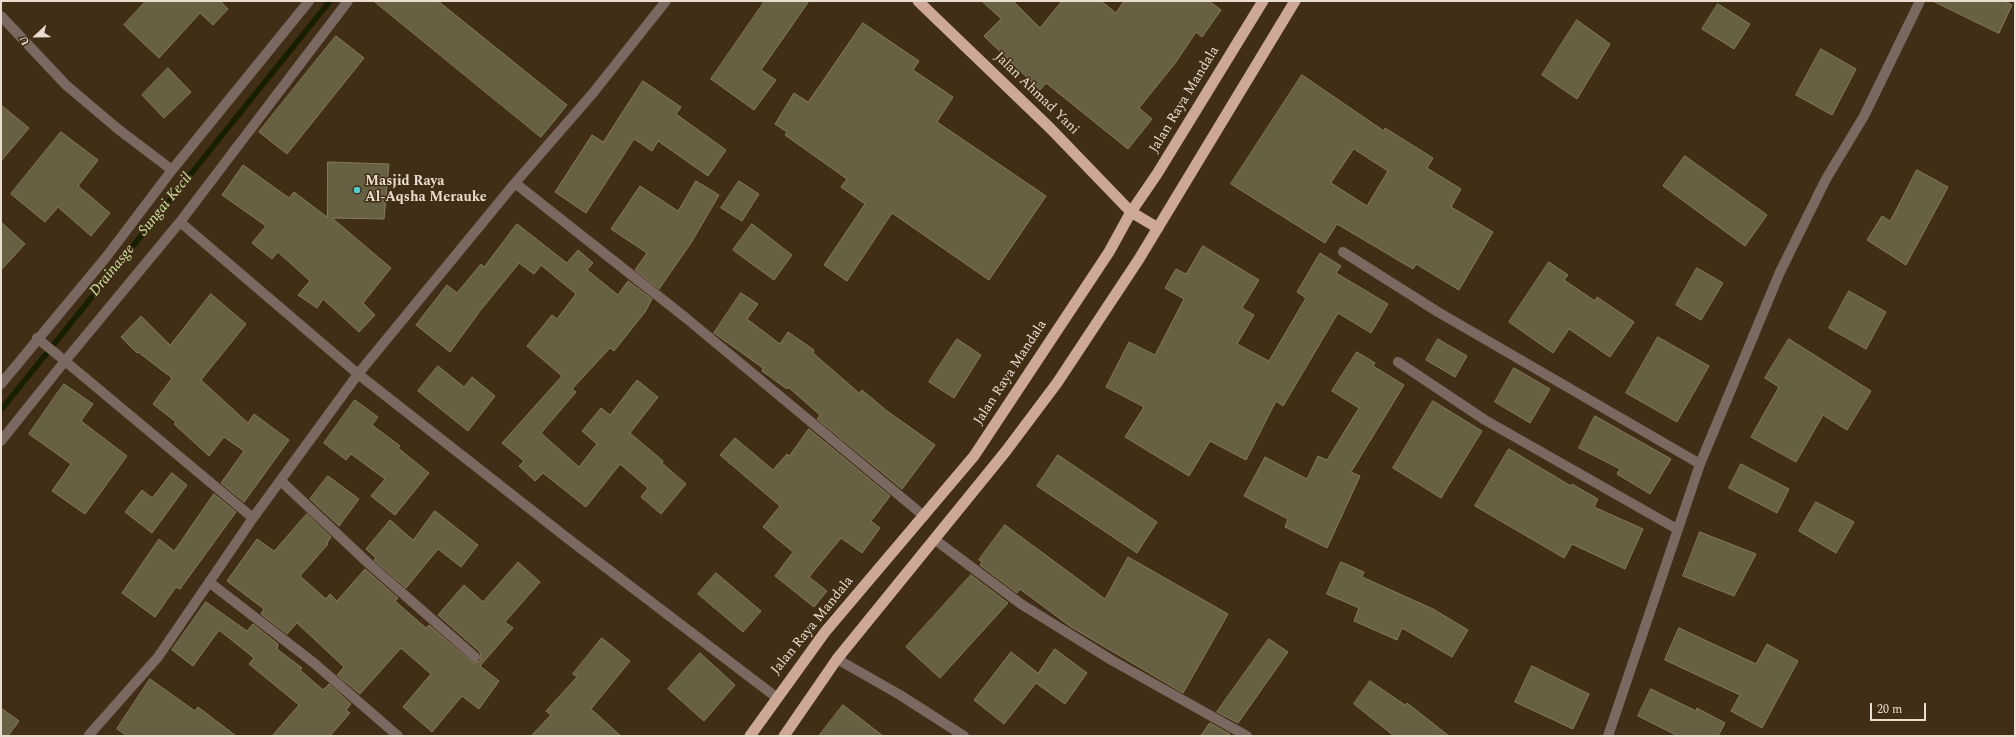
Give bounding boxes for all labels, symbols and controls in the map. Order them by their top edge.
north arrow [16,16,56,56]
text: U [15,33,34,48]
street label: Jalan Raya Mandala [1146,44,1224,156]
street label: Jalan Ahmad Yani [990,49,1082,139]
water label: Sungai Kecil [135,170,197,240]
place label: Masjid Raya Al-Aqsha Merauke [365,174,487,206]
marker: Masjid Raya Al-Aqsha Merauke [352,185,362,195]
water label: Drainasge [87,241,139,301]
street label: Jalan Raya Mandala [971,317,1051,429]
street label: Jalan Raya Mandala [768,573,858,679]
scale bar [1872,695,1928,721]
text: 20 m [1877,700,1902,719]

